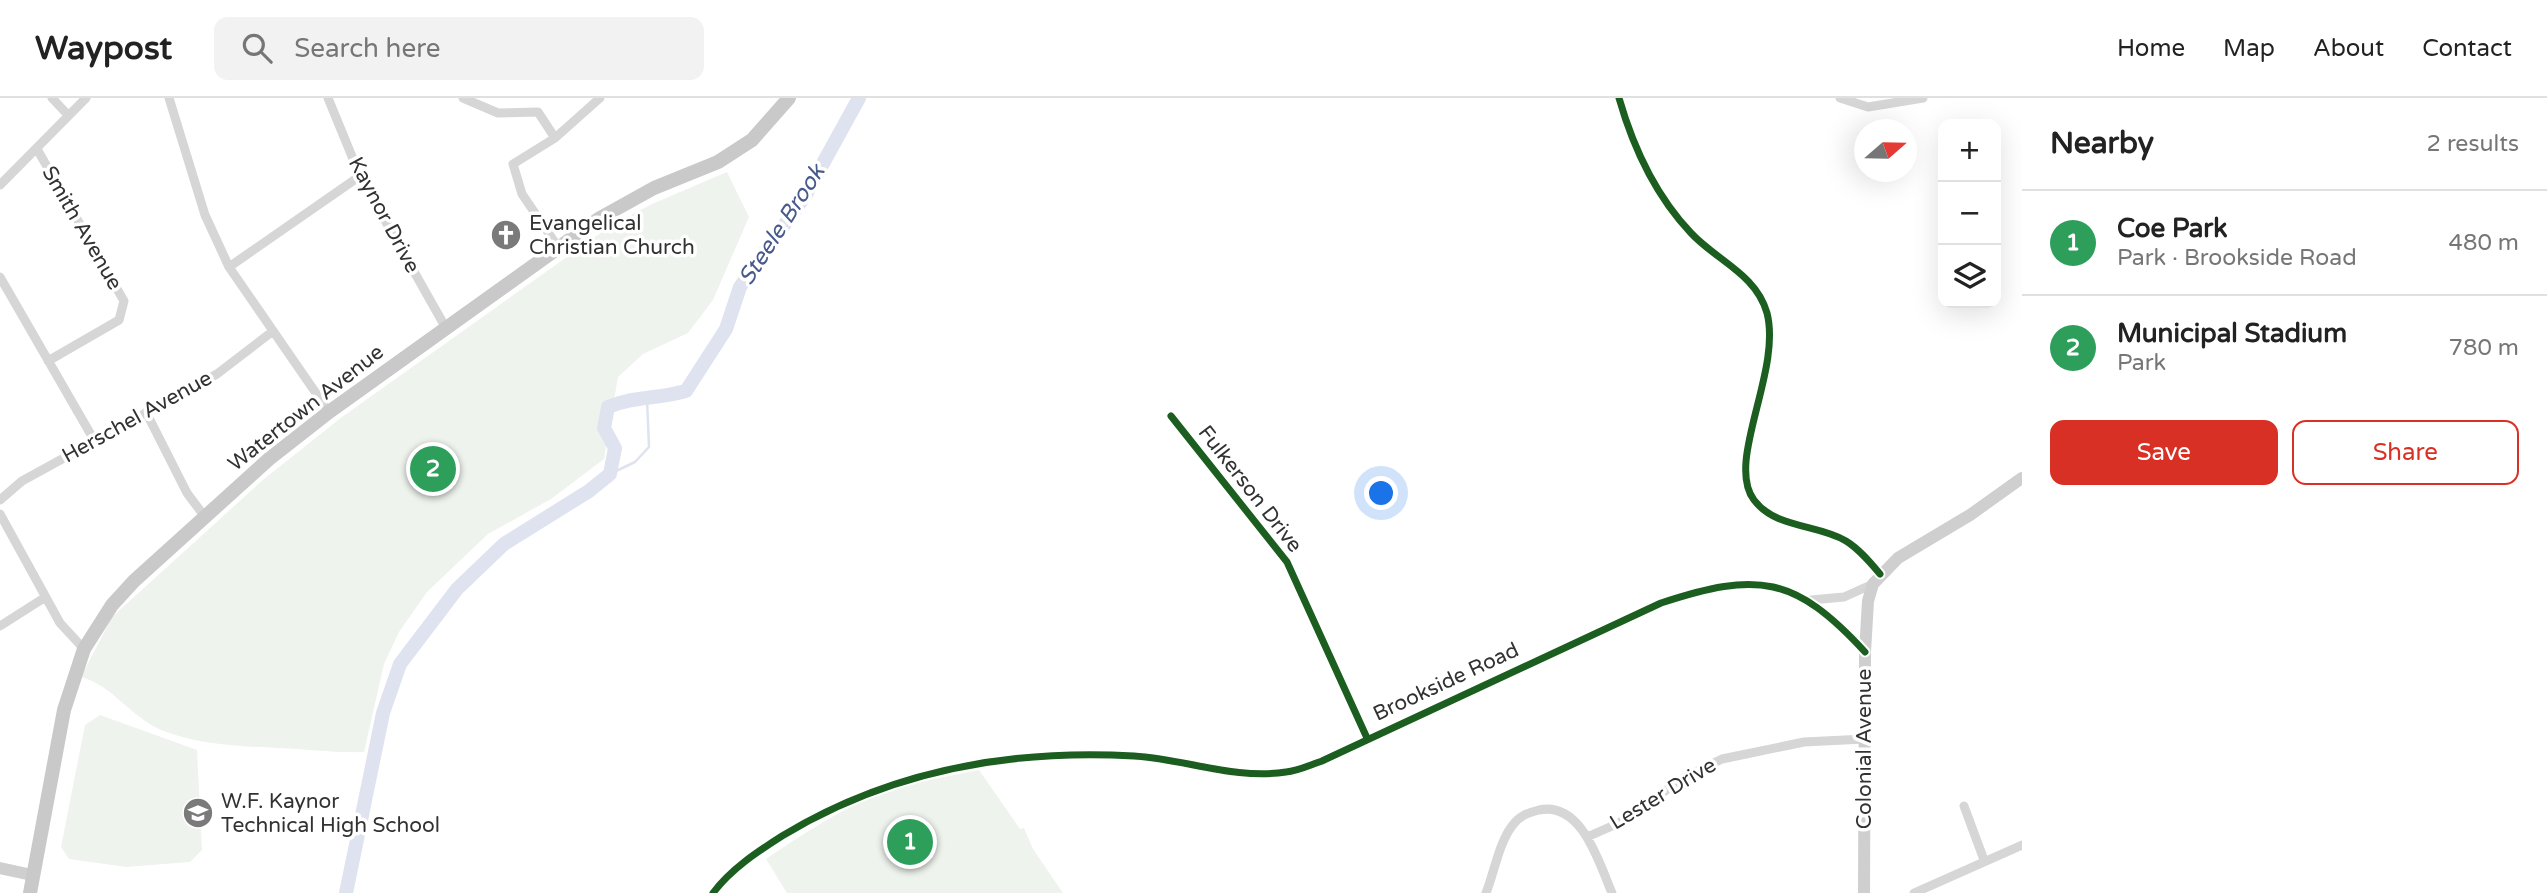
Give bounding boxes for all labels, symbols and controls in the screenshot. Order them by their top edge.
search box [214,17,704,80]
text: Waypost [35,29,172,68]
icon: search [238,29,276,67]
text: Search here [294,33,440,64]
text: Home [2117,34,2185,63]
text: Map [2223,34,2275,63]
text: About [2313,34,2384,63]
text: Contact [2422,34,2512,63]
north arrow [1854,119,1917,182]
map controls [1938,119,2001,308]
button: + [1938,119,2001,182]
text: Nearby [2050,125,2154,162]
text: 2 results [2426,130,2519,158]
street label: Kaynor Drive [343,153,425,277]
water label: Steele Brook [733,158,832,290]
street label: Smith Avenue [36,162,128,294]
button: − [1938,182,2001,245]
place label: Evangelical Christian Church [529,211,695,260]
text: Coe Park [2117,213,2227,244]
church icon: Evangelical Christian Church [489,218,523,252]
text: 1 [2066,229,2080,257]
text: 480 m [2449,229,2519,257]
text: Park · Brookside Road [2117,244,2357,272]
button: layers [1938,245,2001,308]
text: Municipal Stadium [2117,318,2347,349]
text: 2 [2066,334,2080,362]
text: 780 m [2449,334,2519,362]
street label: Watertown Avenue [223,340,389,476]
text: Park [2117,349,2166,377]
street label: Herschel Avenue [58,365,216,468]
button: Save [2050,420,2278,485]
button: Share [2292,420,2519,485]
street label: Fulkerson Drive [1193,421,1307,557]
pin: 2 [410,443,456,495]
your location [1364,476,1398,510]
street label: Brookside Road [1369,637,1523,727]
street label: Colonial Avenue [1852,669,1877,829]
street label: Lester Drive [1606,753,1721,835]
place label: W.F. Kaynor Technical High School [221,789,440,838]
school or university icon: W.F. Kaynor Technical High School [181,796,215,830]
pin: 1 [887,816,933,868]

